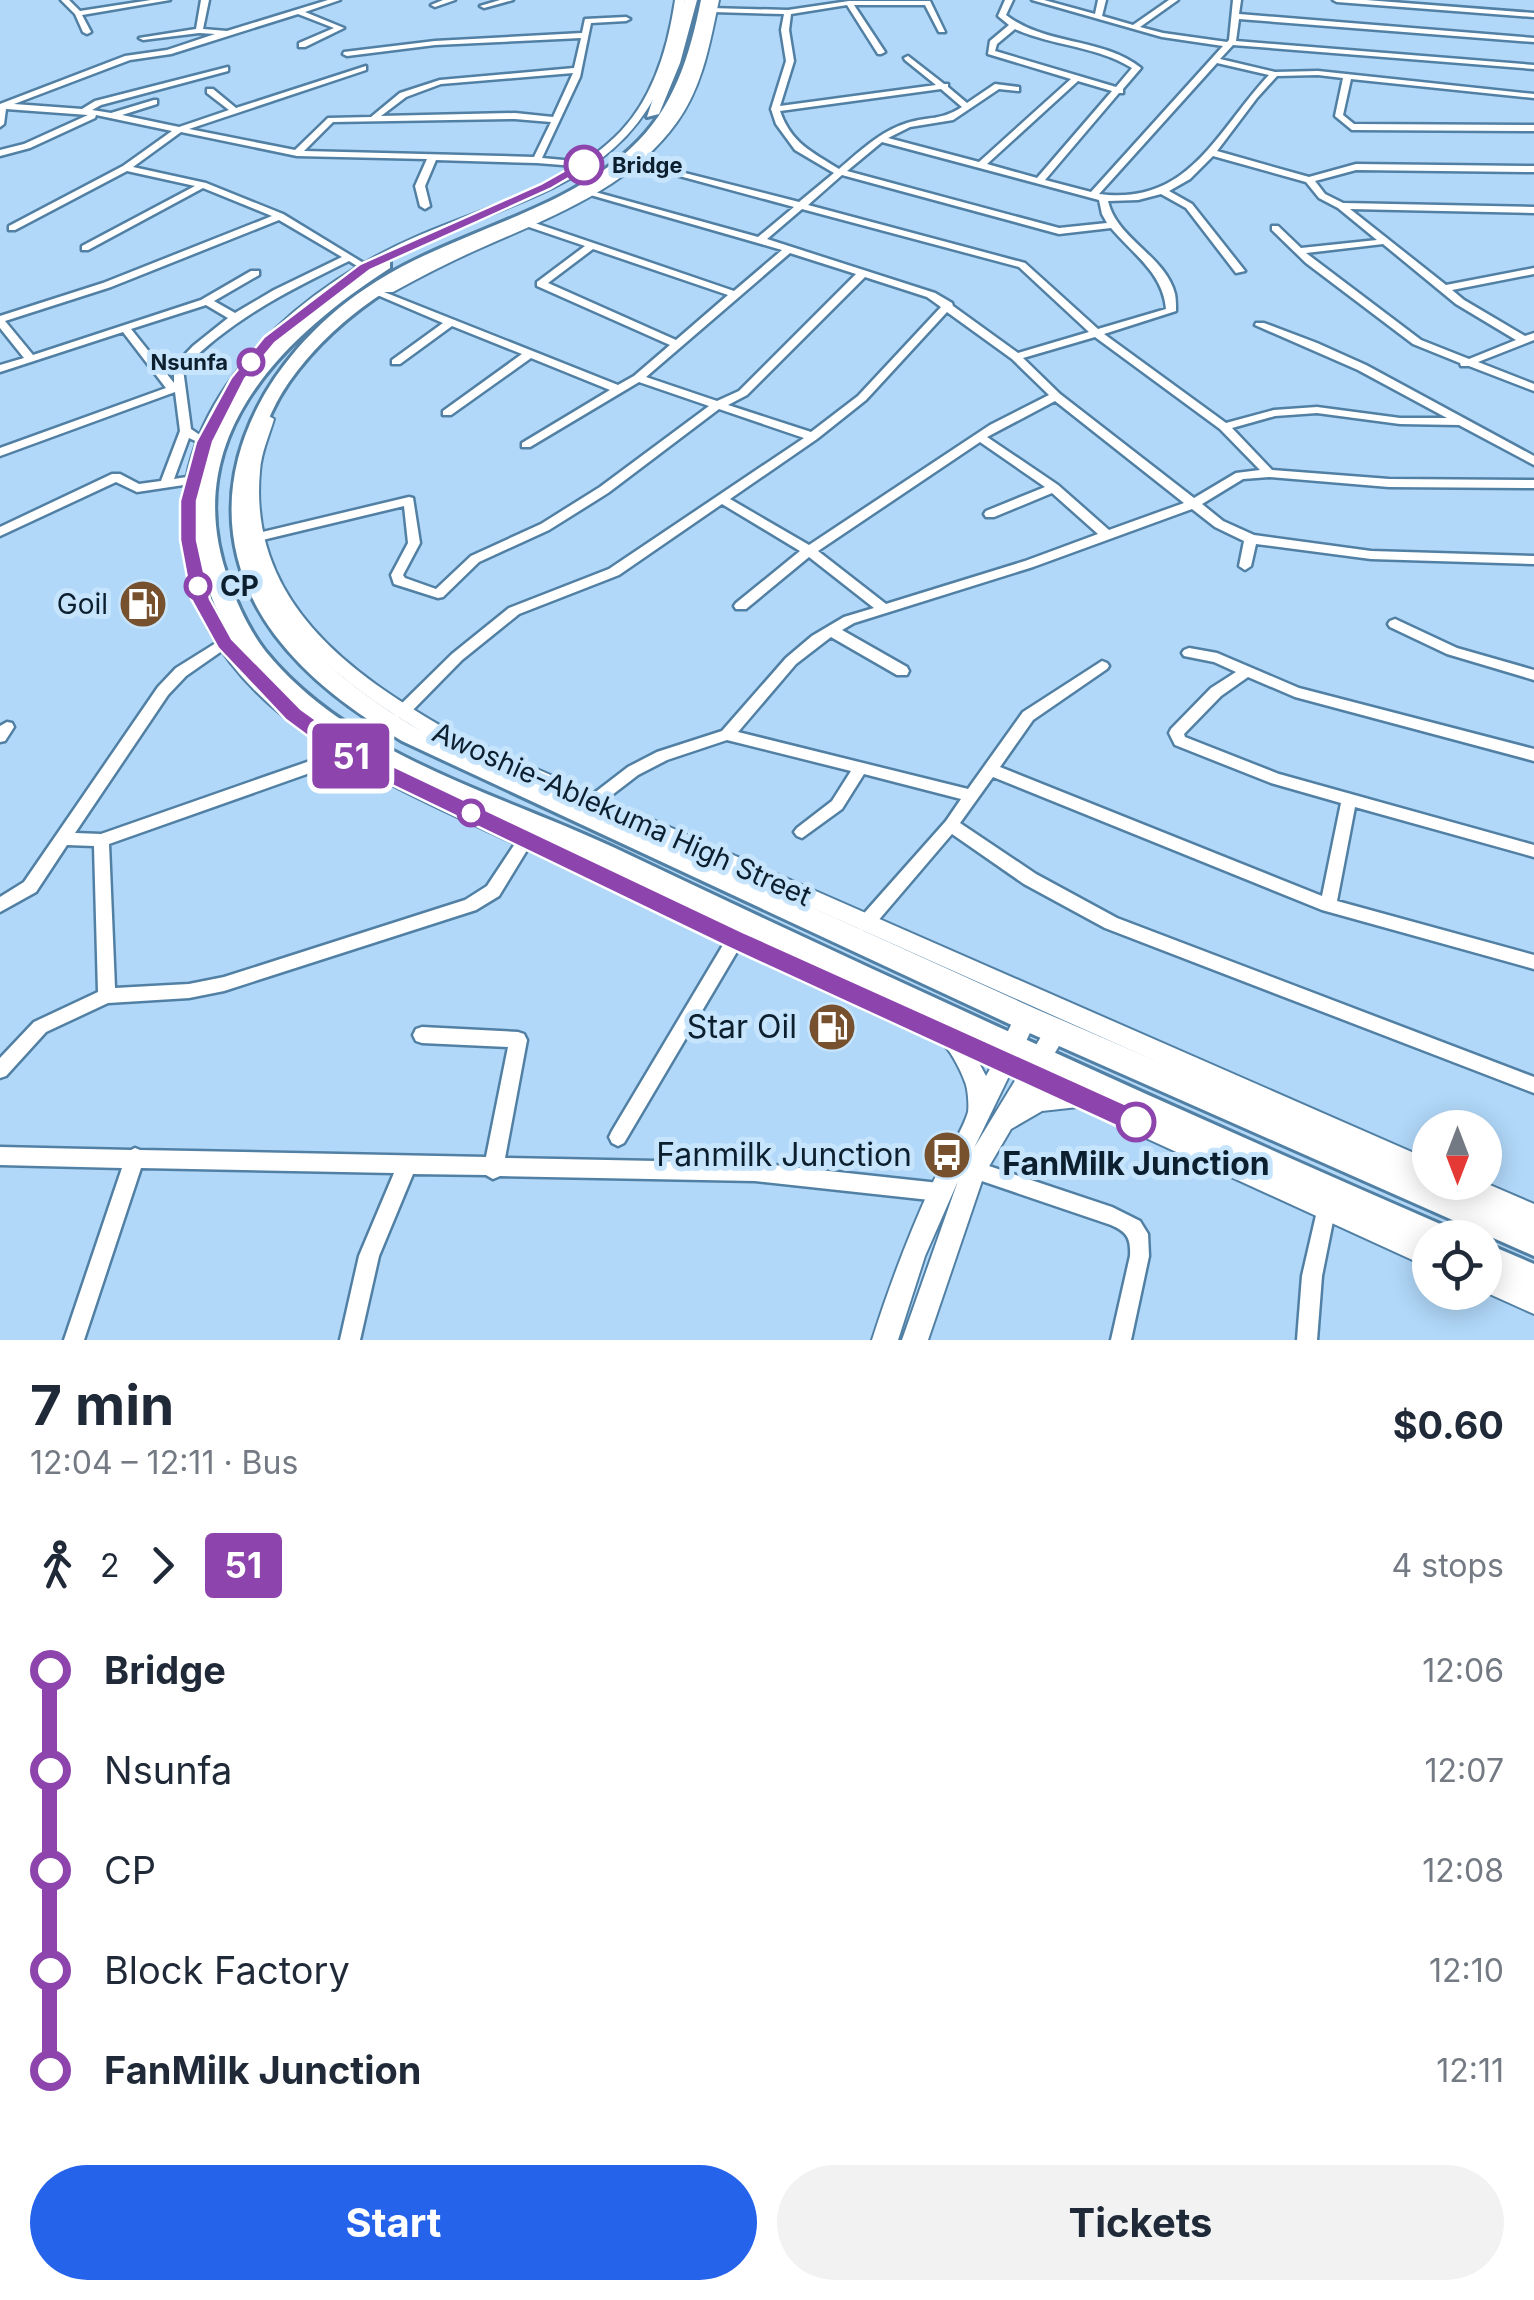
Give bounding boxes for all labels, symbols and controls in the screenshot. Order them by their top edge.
marker: Bridge [565,146,603,184]
place label: Bridge [612,152,683,178]
place label: Nsunfa [150,349,228,375]
marker: Nsunfa [238,349,264,375]
place label: CP [220,569,259,603]
marker: CP [185,573,211,599]
fuel station icon: Goil [117,578,169,630]
place label: Goil [57,587,108,621]
street label: Awoshie-Ablekuma High Street [427,715,817,913]
line badge: 51 [306,724,396,788]
text: 51 [332,735,370,777]
unlabelled marker [458,800,484,826]
fuel station icon: Star Oil [806,1001,858,1053]
place label: Star Oil [687,1007,797,1046]
marker: FanMilk Junction [1117,1103,1155,1141]
north arrow [1412,1110,1502,1200]
map controls [1412,1110,1502,1310]
bus stop icon: Fanmilk Junction [921,1129,973,1181]
place label: Fanmilk Junction [656,1135,912,1174]
place label: FanMilk Junction [1002,1144,1270,1183]
button: locate [1412,1220,1502,1310]
text: 7 min [30,1372,174,1438]
text: $0.60 [1393,1402,1504,1448]
text: 12:04 – 12:11 · Bus [30,1443,298,1482]
icon: walk [30,1538,85,1593]
icon: forward [135,1538,190,1593]
text: 51 [225,1544,262,1586]
text: 2 [100,1546,120,1585]
text: 4 stops [1392,1546,1504,1585]
text: Bridge [104,1647,226,1693]
text: 12:06 [1422,1651,1504,1690]
text: Nsunfa [104,1747,232,1793]
text: 12:07 [1425,1751,1504,1790]
text: CP [104,1847,156,1893]
text: 12:08 [1422,1851,1504,1890]
text: Block Factory [104,1947,350,1993]
text: 12:10 [1429,1951,1504,1990]
text: FanMilk Junction [104,2047,422,2093]
text: 12:11 [1436,2051,1504,2090]
button: Start [30,2165,757,2280]
button: Tickets [777,2165,1504,2280]

